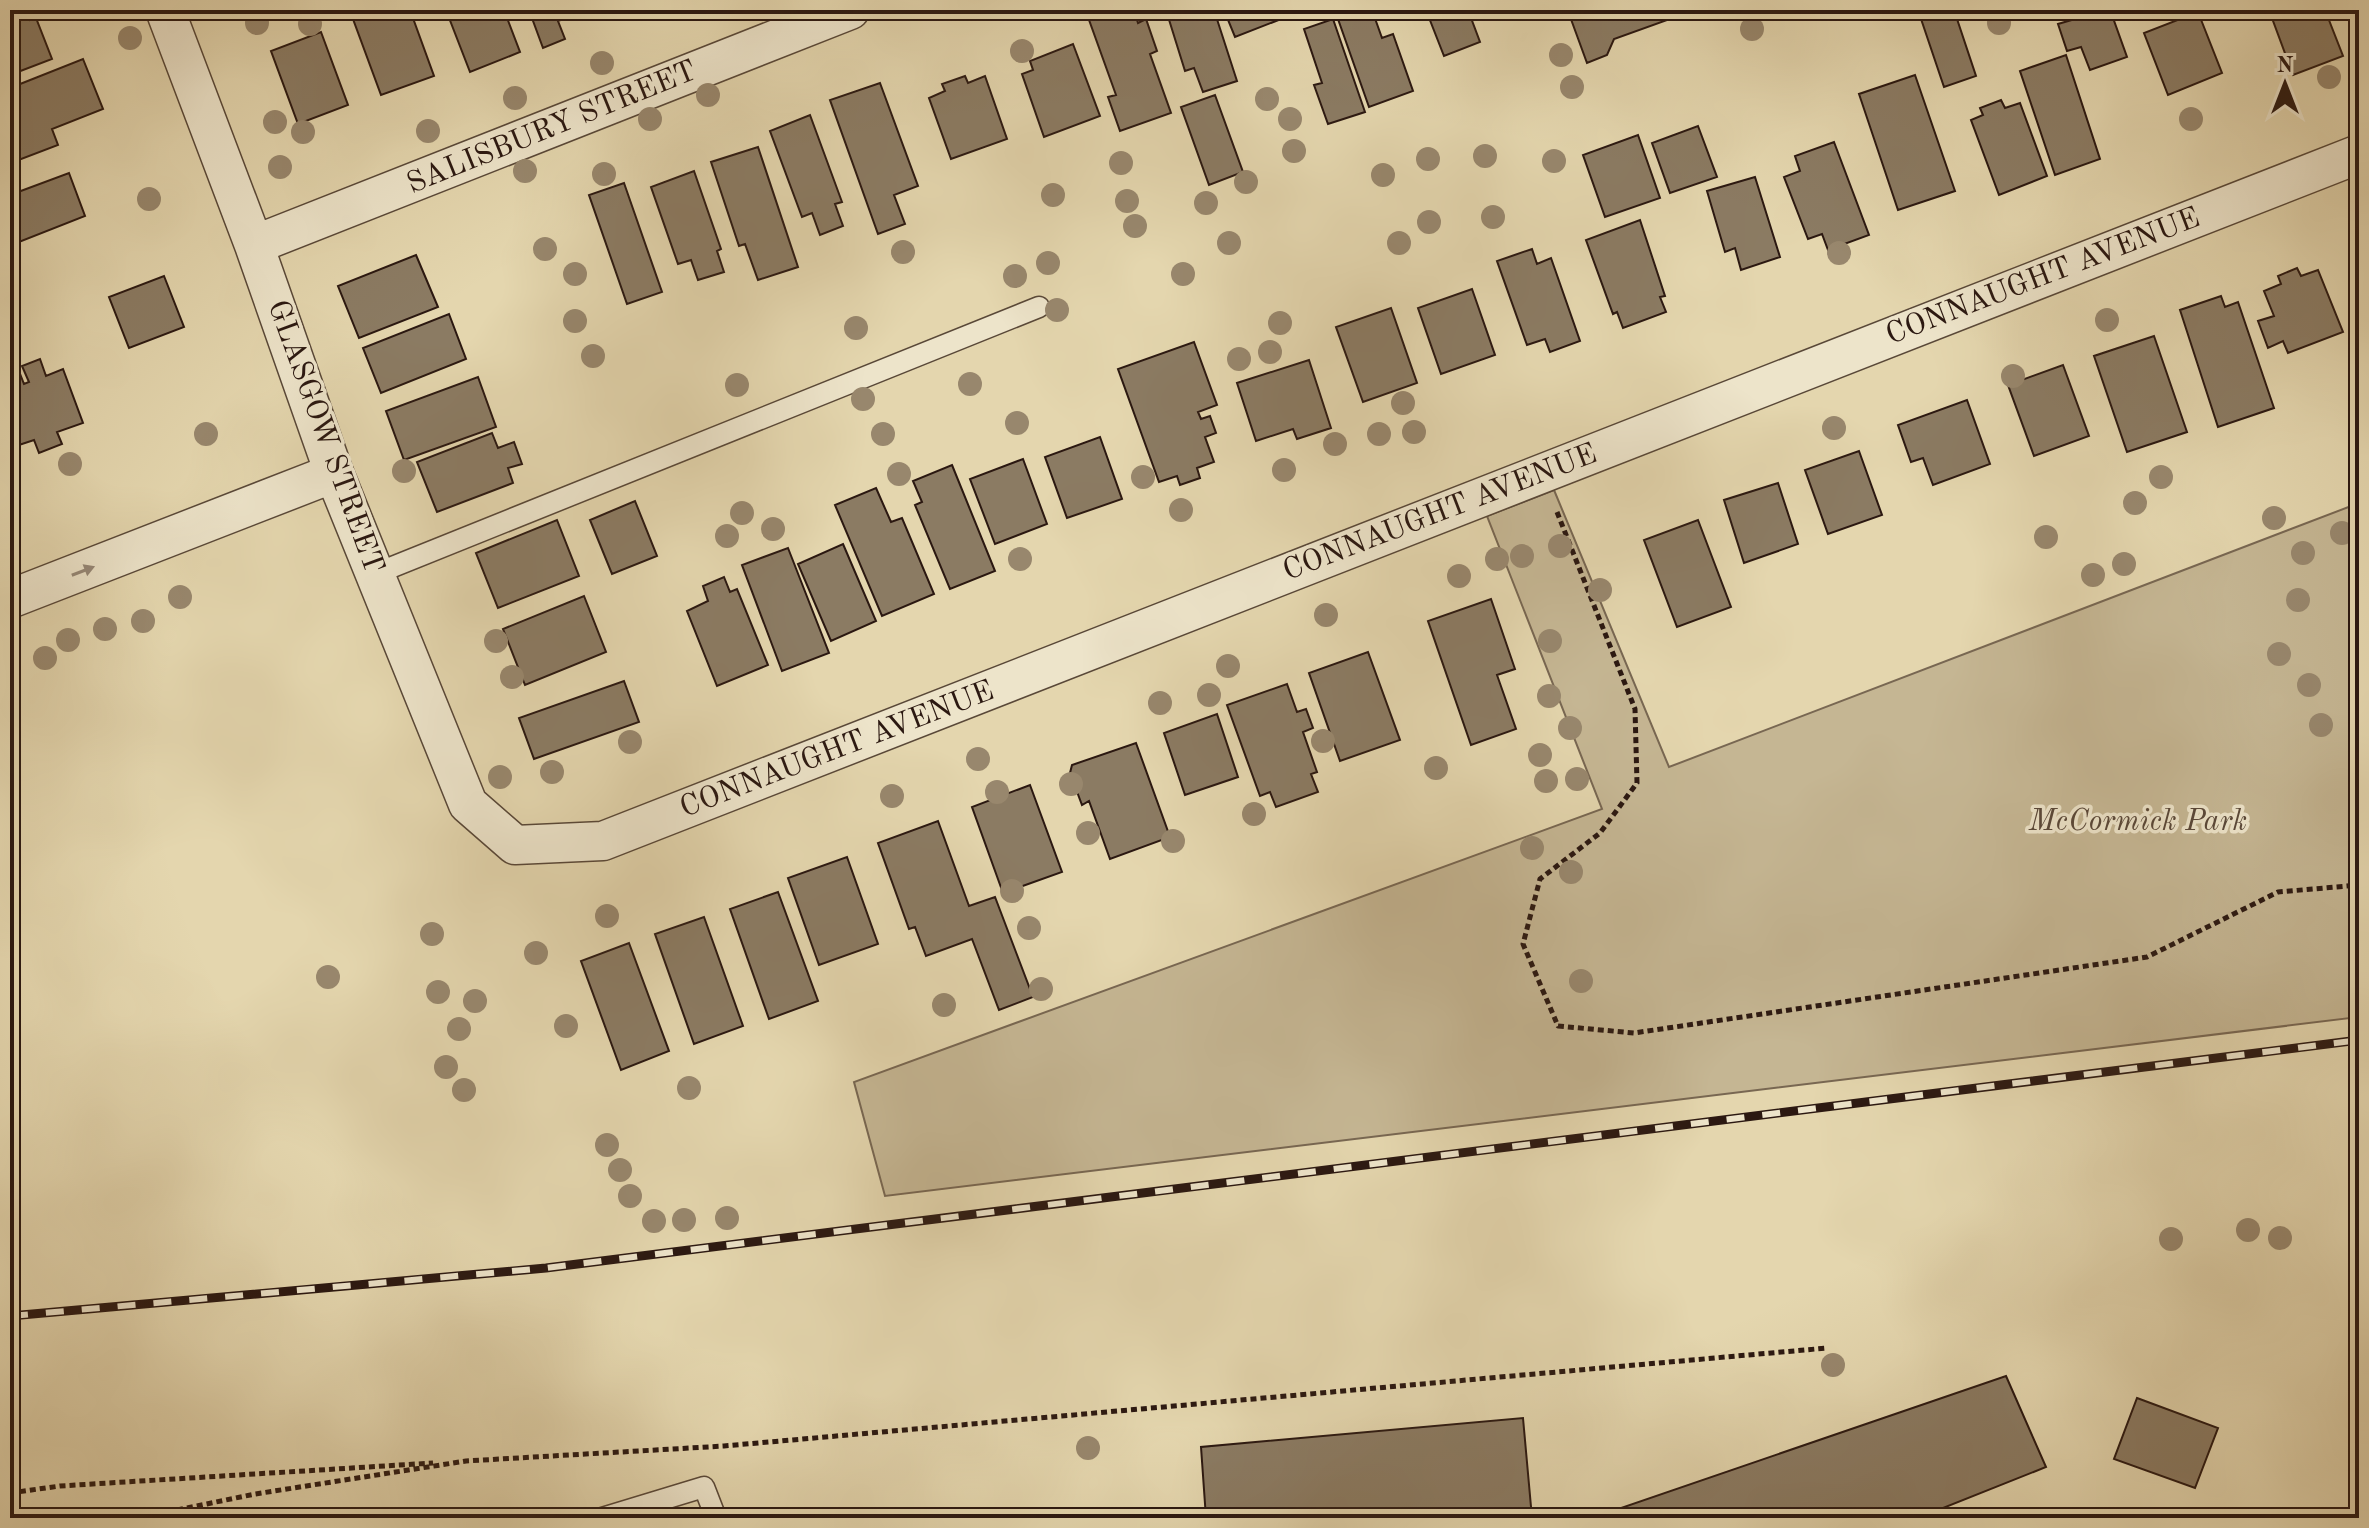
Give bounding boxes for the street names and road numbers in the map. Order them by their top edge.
street label: SALISBURY STREET [403,56,701,200]
street label: CONNAUGHT AVENUE [1882,203,2204,351]
street label: GLASGOW STREET [262,296,388,578]
street label: CONNAUGHT AVENUE [1279,439,1601,587]
street label: CONNAUGHT AVENUE [676,676,998,824]

